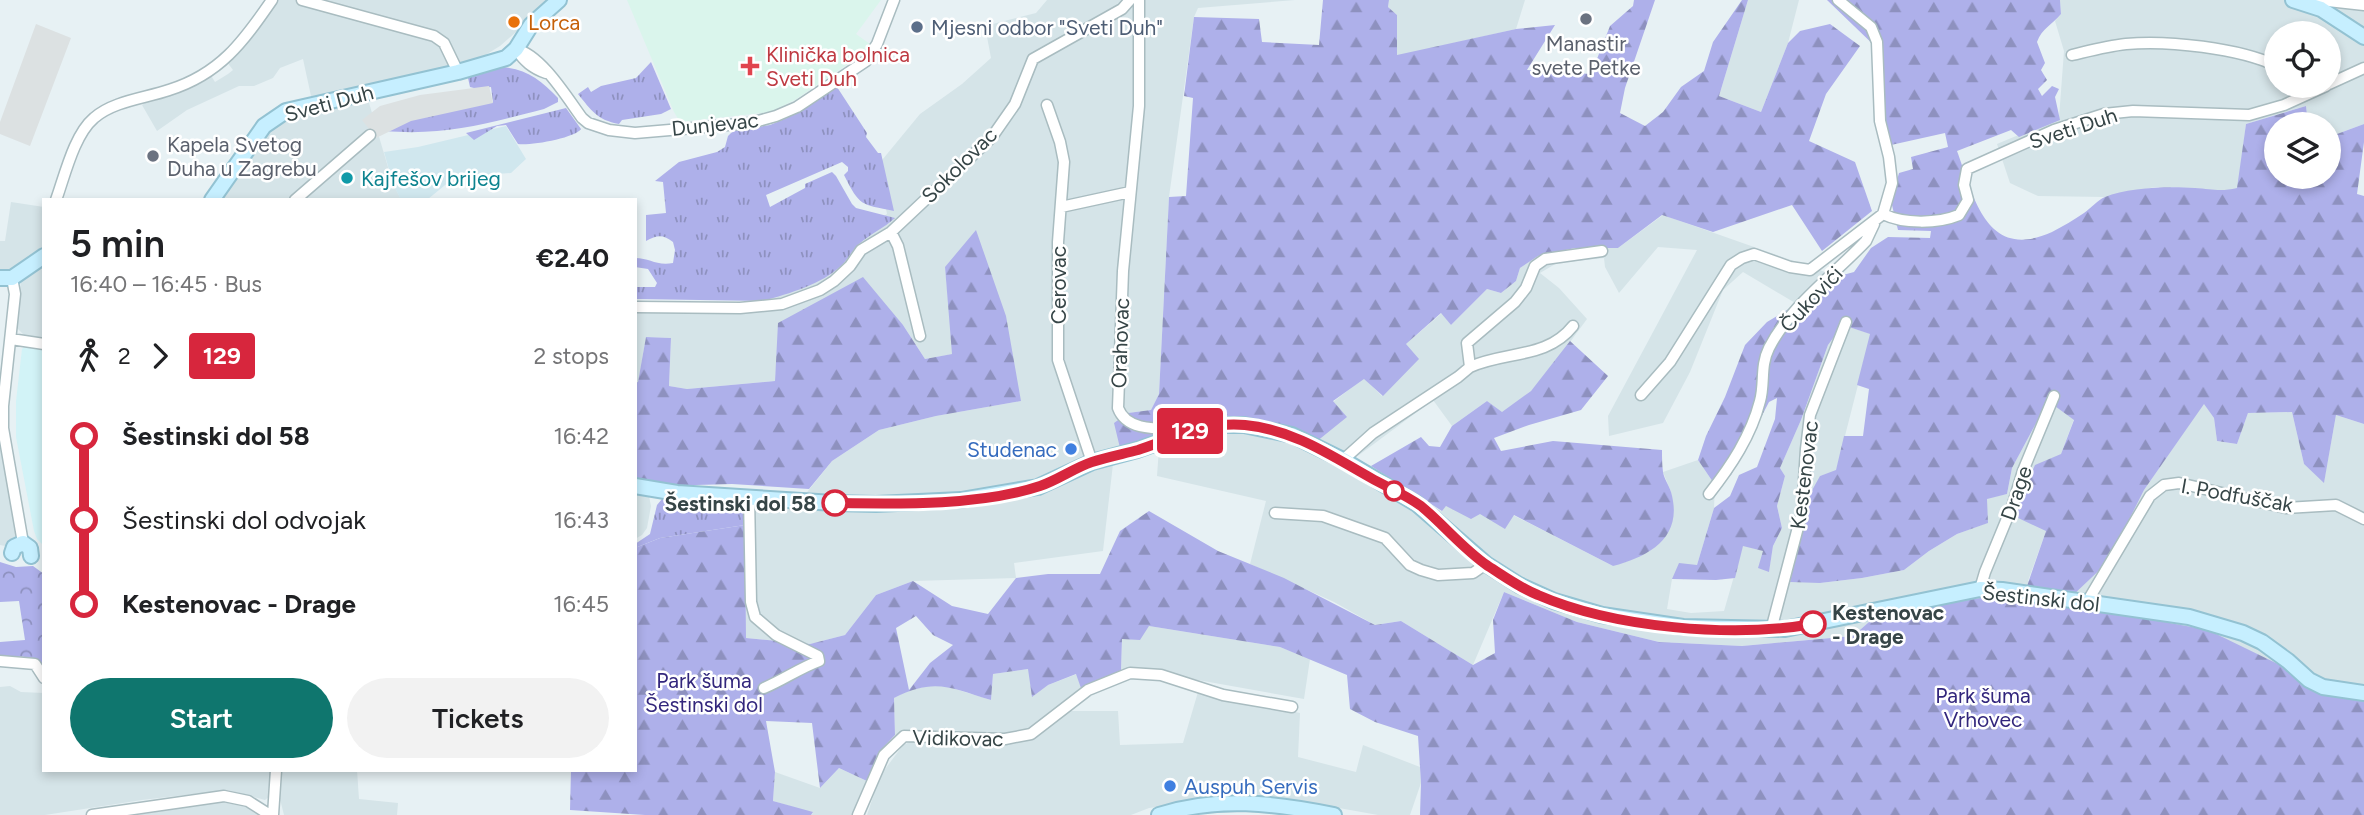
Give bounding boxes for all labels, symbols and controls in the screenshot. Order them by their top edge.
place label: Lorca [528,10,580,35]
marker: Manastir svete Petke [1578,11,1594,27]
marker: Lorca [506,14,522,30]
place label: Mjesni odbor "Sveti Duh" [931,15,1163,40]
marker: Mjesni odbor "Sveti Duh" [909,19,925,35]
map controls [2264,21,2341,189]
button: locate [2264,21,2341,98]
place label: Manastir svete Petke [1531,31,1641,80]
place label: Klinička bolnica Sveti Duh [766,42,910,91]
marker: Klinička bolnica Sveti Duh [740,56,760,76]
street label: Sveti Duh [282,79,376,127]
street label: Sveti Duh [2026,102,2120,154]
street label: Dunjevac [670,107,760,141]
button: layers [2264,112,2341,189]
street label: Sokolovac [916,122,1002,208]
place label: Kapela Svetog Duha u Zagrebu [167,132,317,181]
marker: Kapela Svetog Duha u Zagrebu [145,148,161,164]
place label: Kajfešov brijeg [361,166,501,191]
marker: Kajfešov brijeg [339,170,355,186]
text: 5 min [70,221,165,267]
text: €2.40 [536,242,609,274]
street label: Cerovac [1046,246,1071,324]
street label: Čukovići [1774,261,1848,337]
text: 16:40 – 16:45 · Bus [70,270,262,298]
street label: Orahovac [1106,297,1134,389]
icon: walk [70,337,108,375]
icon: forward [141,337,179,375]
text: 129 [203,341,241,370]
text: 2 [118,342,131,370]
text: 2 stops [533,342,609,370]
line badge: 129 [1150,408,1230,454]
text: 129 [1171,416,1209,445]
street label: Kestenovac [1785,419,1823,531]
text: Šestinski dol 58 [122,420,310,452]
text: 16:42 [554,422,609,450]
place label: Studenac [967,437,1057,462]
marker: Studenac [1063,441,1079,457]
street label: Drage [1995,462,2037,524]
street label: I. Podfuščak [2179,473,2296,517]
unlabelled marker [1384,481,1404,501]
marker: Šestinski dol 58 [822,490,848,516]
place label: Šestinski dol 58 [664,491,816,516]
text: Šestinski dol odvojak [122,504,366,536]
text: 16:43 [554,506,609,534]
street label: Šestinski dol [1981,579,2101,617]
text: Kestenovac - Drage [122,588,356,620]
text: 16:45 [553,590,609,618]
place label: Kestenovac - Drage [1832,600,1945,649]
marker: Kestenovac - Drage [1800,611,1826,637]
park label: Park šuma Šestinski dol [645,668,763,717]
button: Start [70,678,333,758]
button: Tickets [347,678,609,758]
park label: Park šuma Vrhovec [1935,683,2031,732]
street label: Vidikovac [912,725,1004,751]
place label: Auspuh Servis [1184,774,1318,799]
marker: Auspuh Servis [1162,778,1178,794]

